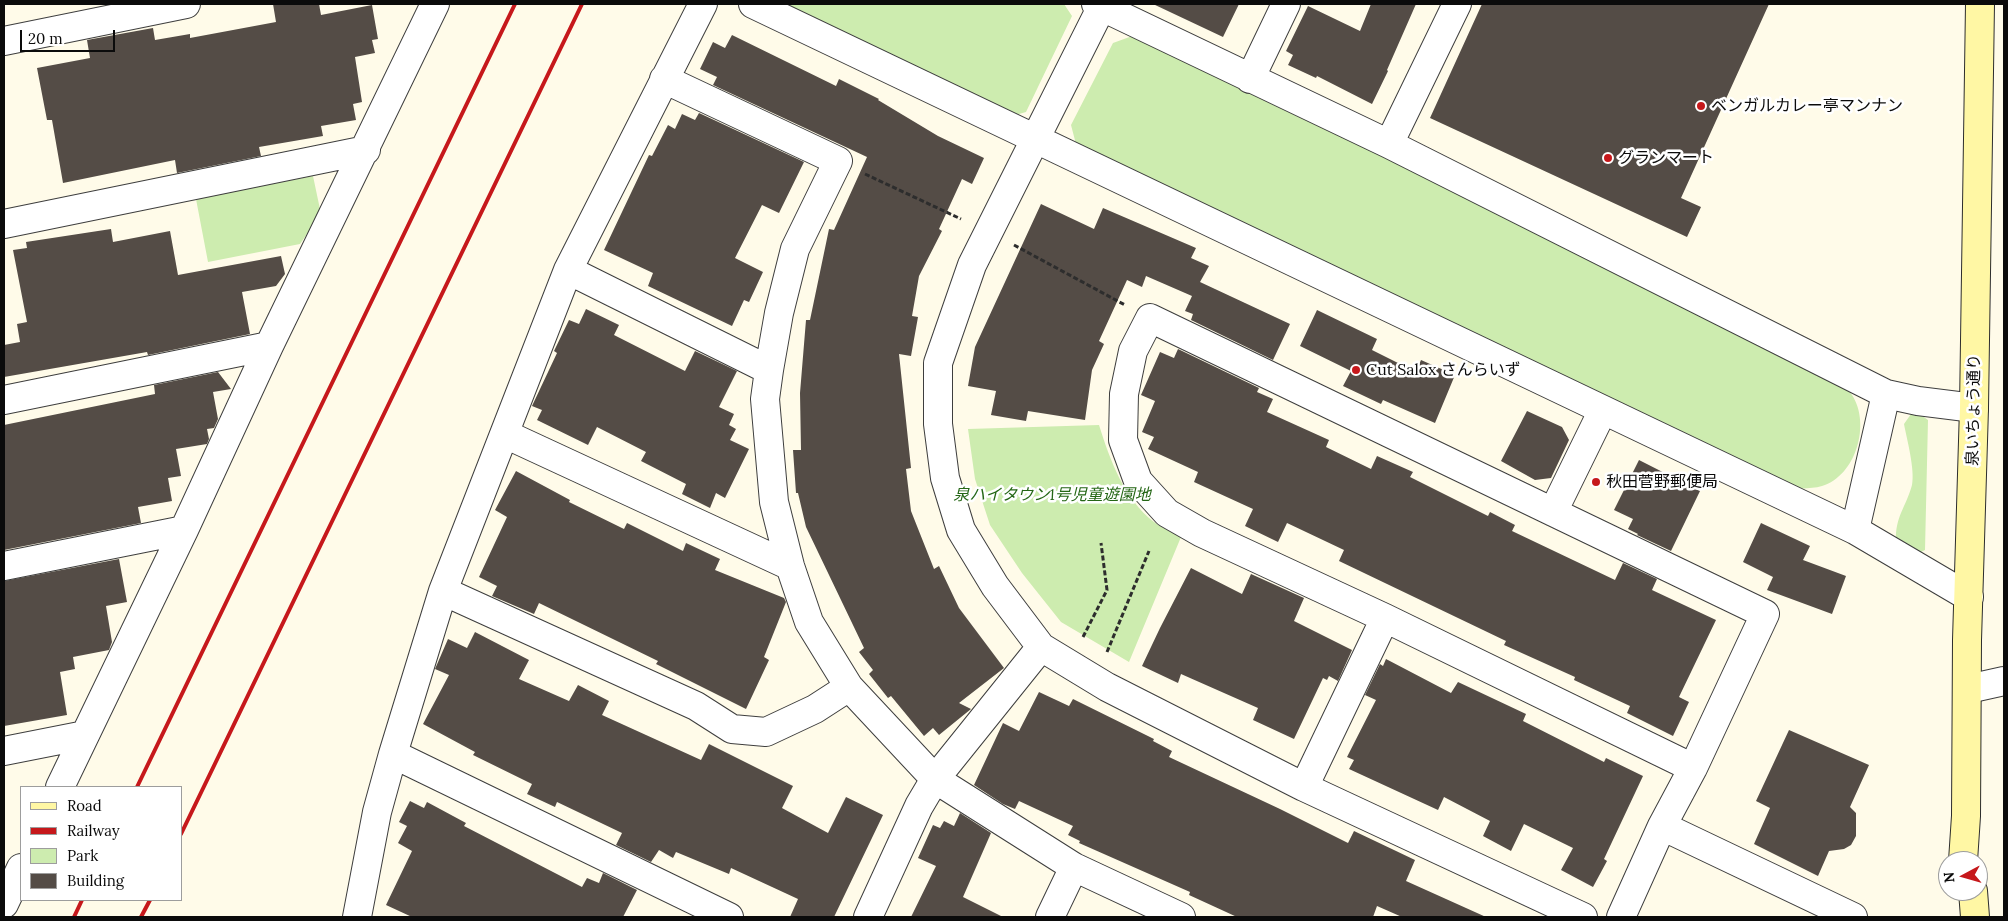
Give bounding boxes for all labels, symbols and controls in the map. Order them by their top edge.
scale bar [22,20,118,52]
text: 20 m [28,29,63,48]
place label: ベンガルカレー亭マンナン [1711,96,1903,116]
marker: ベンガルカレー亭マンナン [1695,100,1707,112]
place label: グランマート [1618,148,1714,168]
marker: グランマート [1602,152,1614,164]
street label: 泉いちょう通り [1963,354,1985,466]
place label: Cut Salox さんらいず [1366,360,1521,380]
marker: Cut Salox さんらいず [1350,364,1362,376]
place label: 秋田菅野郵便局 [1606,472,1718,492]
marker: 秋田菅野郵便局 [1590,476,1602,488]
park label: 泉ハイタウン1号児童遊園地 [953,485,1151,505]
legend [20,786,182,901]
text: Road [67,796,102,815]
text: Railway [67,821,120,840]
text: Park [67,846,98,865]
north arrow [1938,851,1988,901]
text: Building [67,871,124,890]
text: N [1940,871,1959,884]

